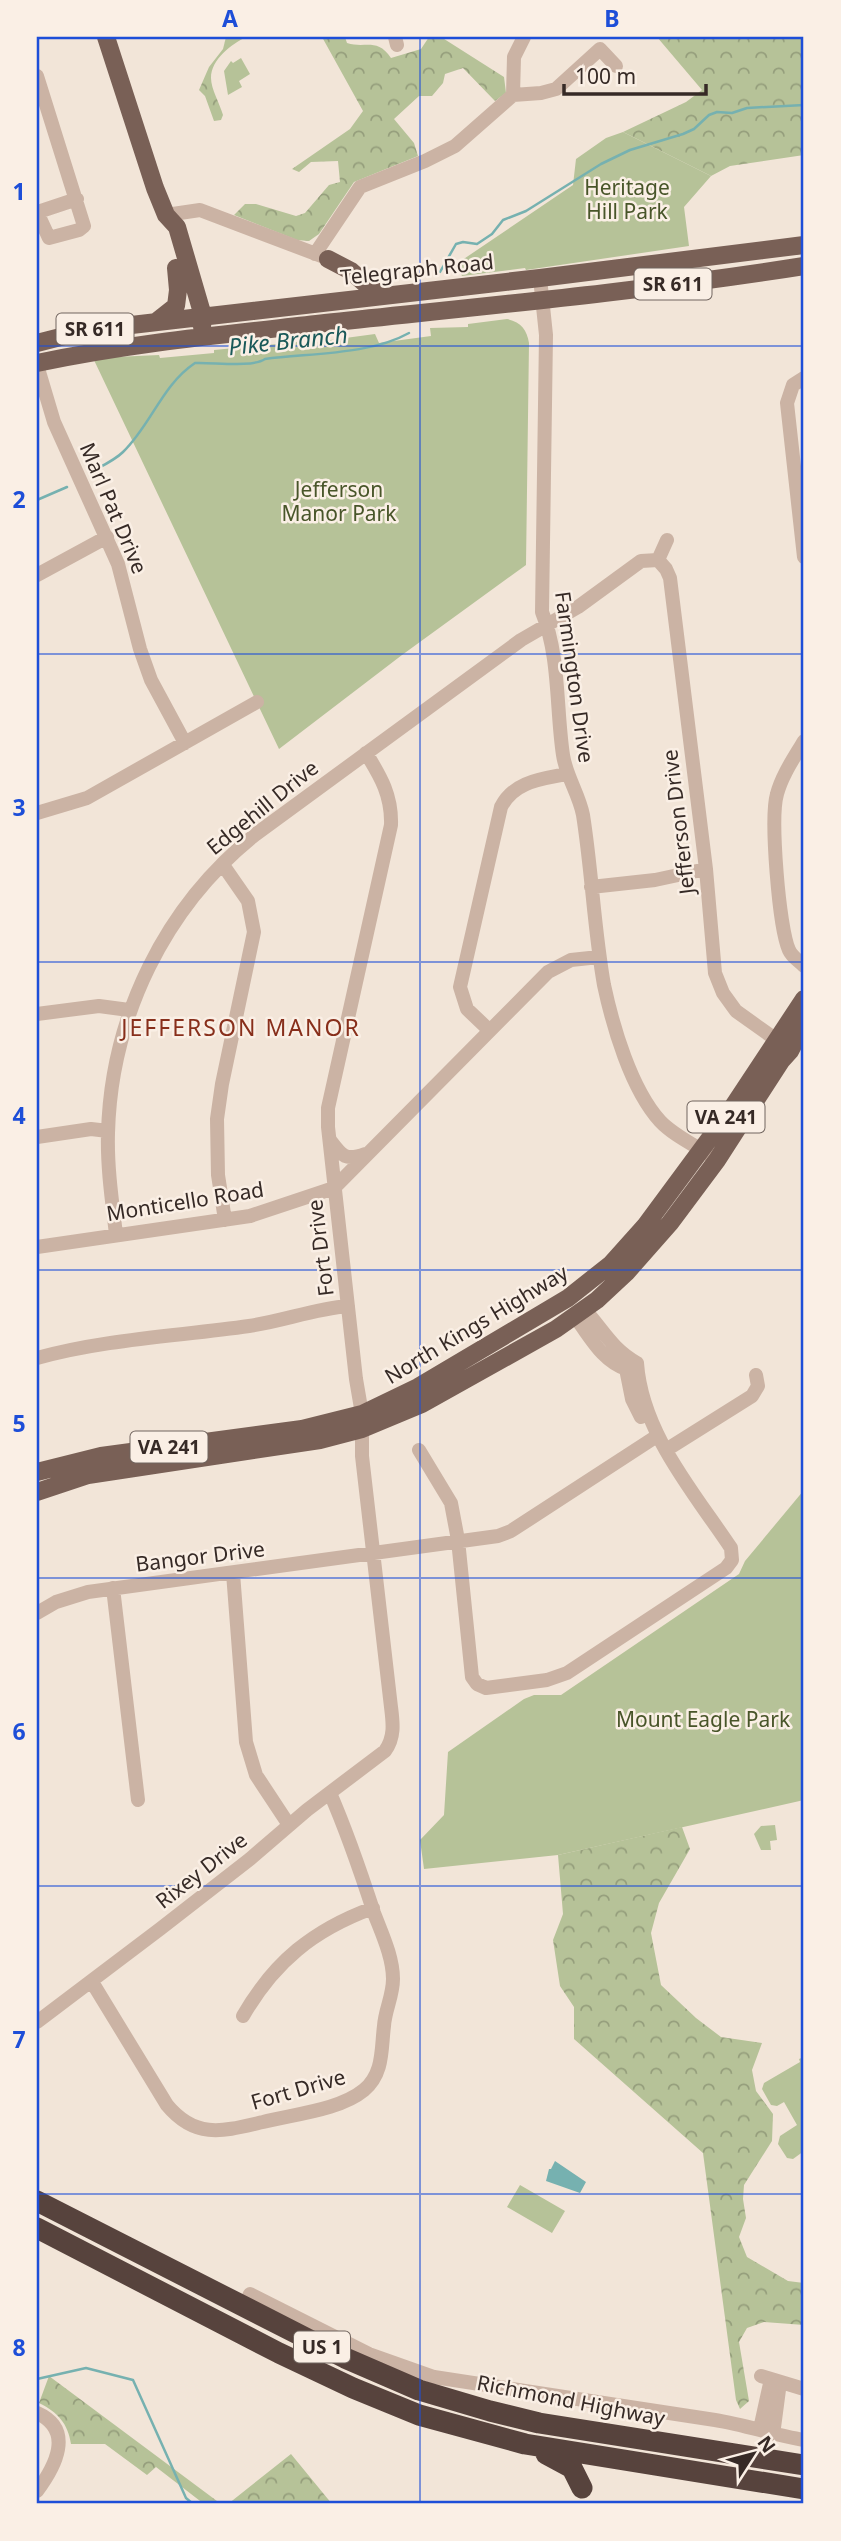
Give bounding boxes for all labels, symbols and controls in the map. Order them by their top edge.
text: A [222,2,238,34]
text: B [604,2,620,34]
scale bar [564,52,706,96]
text: 100 m [575,62,636,90]
park label: Heritage Hill Park [584,173,670,225]
text: 1 [12,175,26,207]
street label: Telegraph Road [339,247,495,291]
road number: SR 611 [634,268,712,300]
road number: SR 611 [56,314,134,344]
water label: Pike Branch [227,318,349,362]
street label: Marl Pat Drive [74,438,154,578]
park label: Jefferson Manor Park [281,475,397,527]
text: 2 [12,483,26,515]
street label: Farmington Drive [549,589,601,765]
street label: Jefferson Drive [655,748,701,898]
street label: Edgehill Drive [200,753,324,861]
text: 3 [12,791,26,823]
district label: JEFFERSON MANOR [119,1011,361,1043]
text: 4 [12,1099,26,1131]
road number: VA 241 [688,1102,764,1133]
street label: Monticello Road [104,1175,266,1227]
street label: Fort Drive [300,1198,340,1298]
street label: North Kings Highway [379,1258,573,1390]
text: 5 [12,1407,26,1439]
road number: VA 241 [130,1432,208,1462]
street label: Bangor Drive [134,1534,266,1578]
park label: Mount Eagle Park [616,1705,791,1733]
text: 6 [12,1715,26,1747]
street label: Rixey Drive [150,1826,252,1914]
text: 7 [12,2023,26,2055]
street label: Fort Drive [247,2062,349,2116]
text: 8 [12,2331,26,2363]
road number: US 1 [294,2332,350,2362]
street label: Richmond Highway [475,2368,668,2432]
north arrow [718,2418,788,2488]
text: N [752,2430,782,2458]

